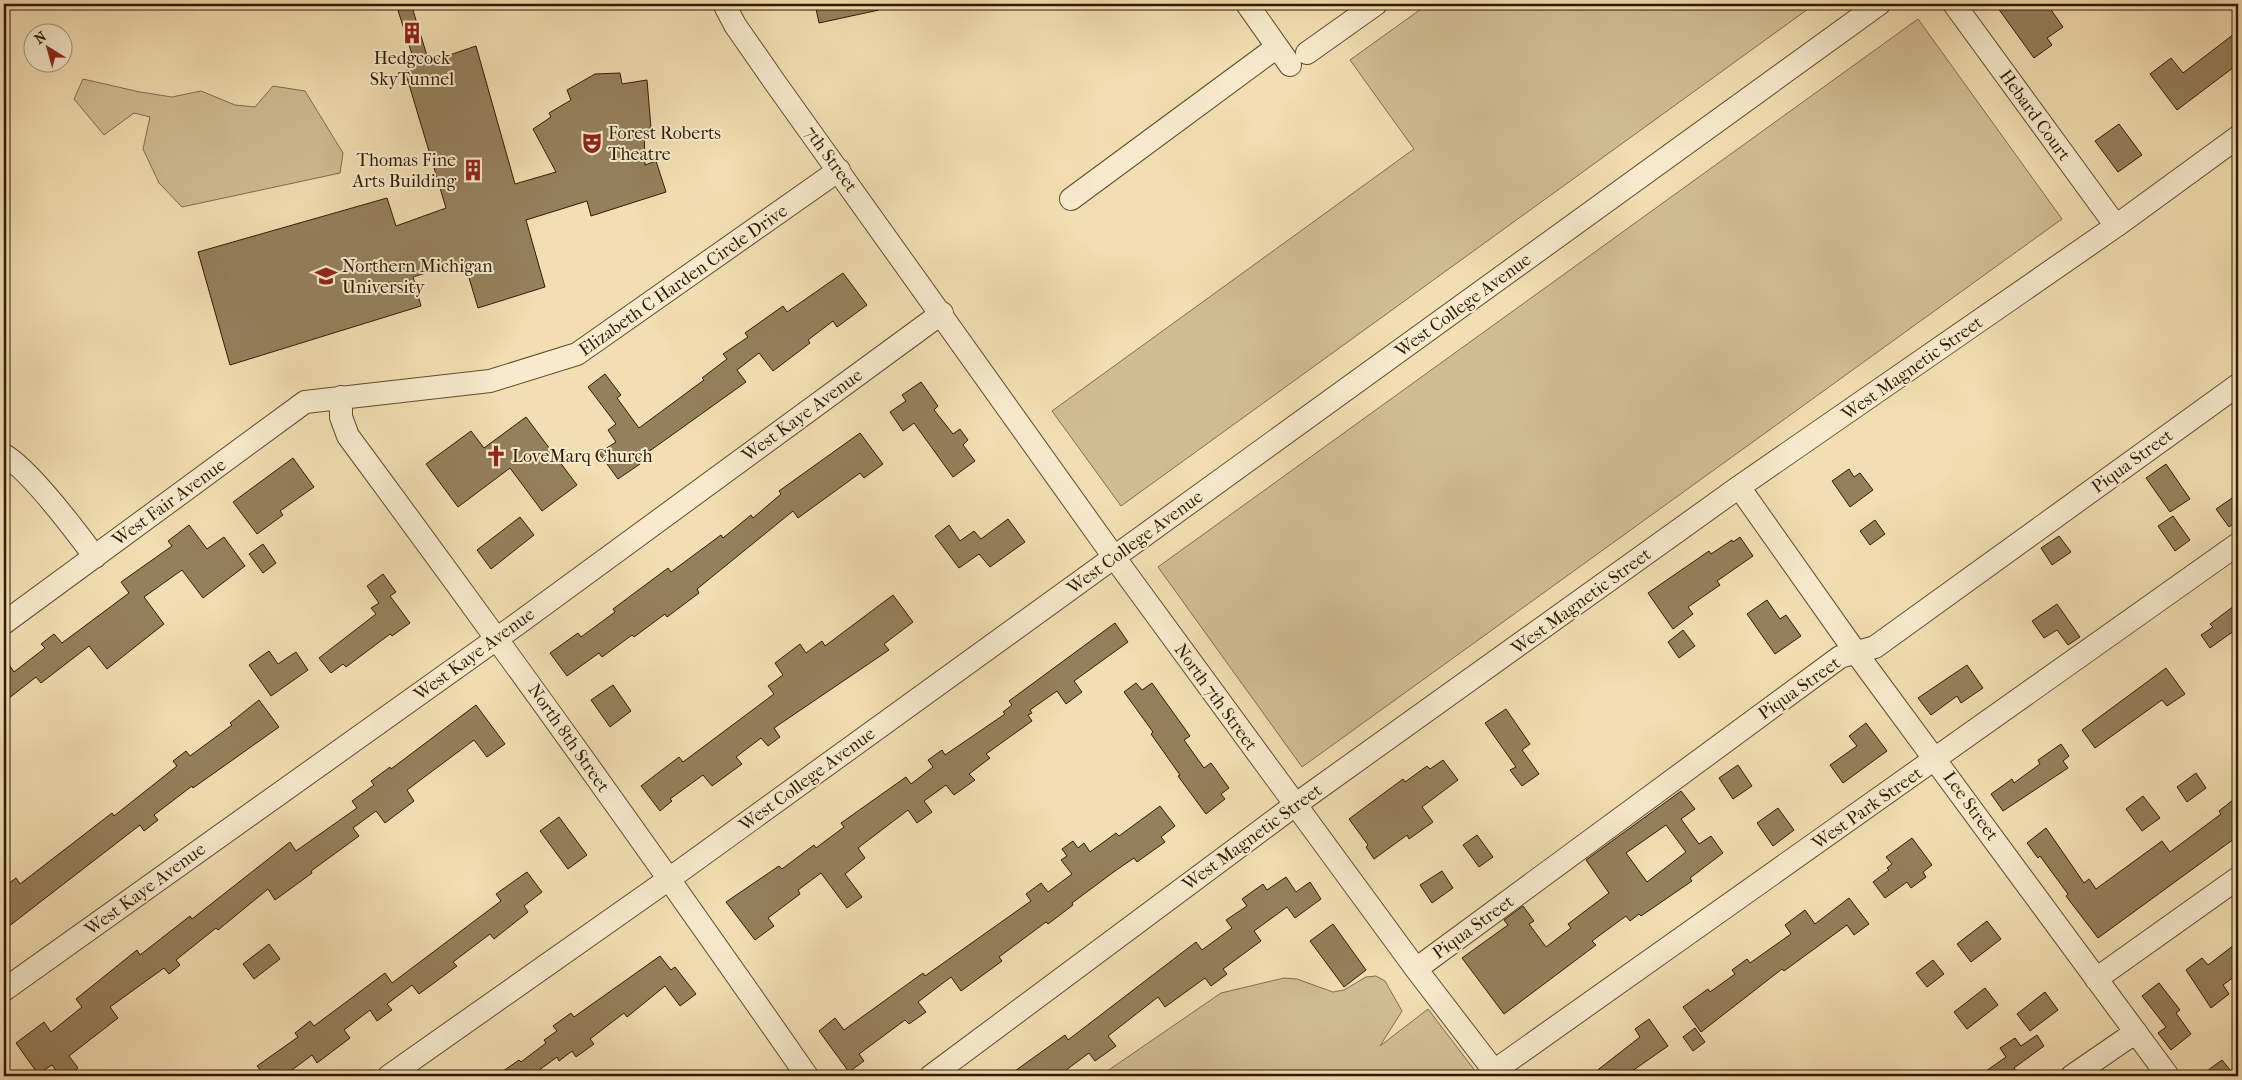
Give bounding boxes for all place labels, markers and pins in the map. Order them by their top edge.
building icon: Hedgcock SkyTunnel [399,20,425,46]
place label: Hedgcock SkyTunnel [370,48,454,90]
place label: Forest Roberts Theatre [608,123,721,165]
theatre icon: Forest Roberts Theatre [579,130,605,156]
place label: Thomas Fine Arts Building [351,150,456,192]
building icon: Thomas Fine Arts Building [460,157,486,183]
place label: Northern Michigan University [342,256,493,298]
school or university icon: Northern Michigan University [313,263,339,289]
church icon: LoveMarq Church [483,443,509,469]
place label: LoveMarq Church [512,446,653,467]

